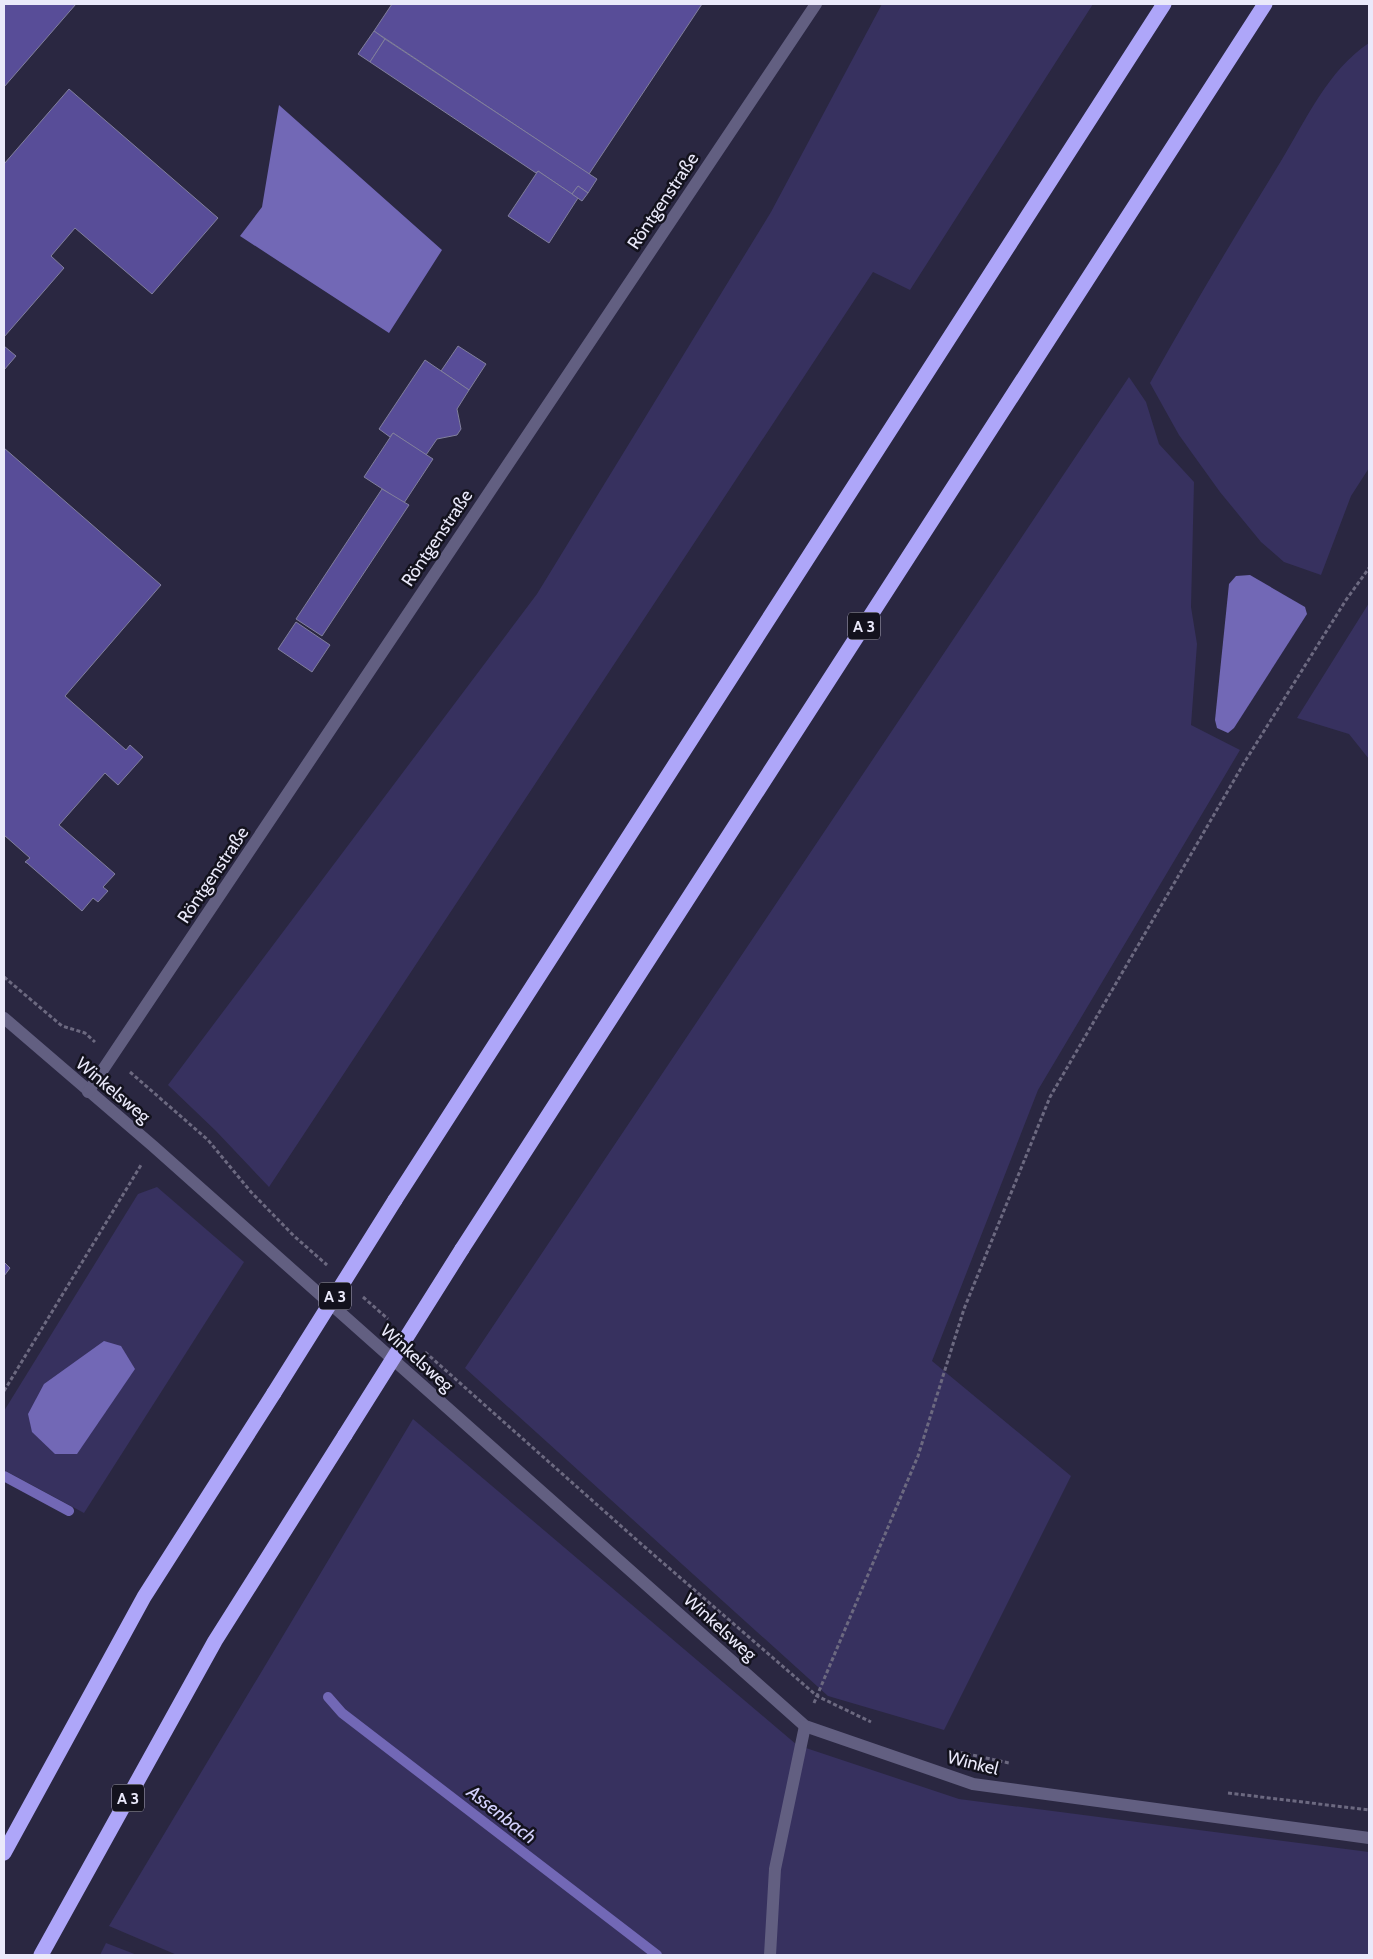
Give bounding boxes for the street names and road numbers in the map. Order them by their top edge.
street label: Röntgenstraße [623,148,703,254]
street label: Röntgenstraße [397,485,477,591]
road number: A 3 [848,612,880,640]
street label: Röntgenstraße [173,822,253,928]
street label: Winkelsweg [71,1052,156,1128]
road number: A 3 [319,1282,351,1310]
street label: Winkelsweg [376,1320,459,1397]
street label: Winkelsweg [679,1589,762,1666]
street label: Winkel [945,1746,1002,1780]
road number: A 3 [112,1785,144,1812]

